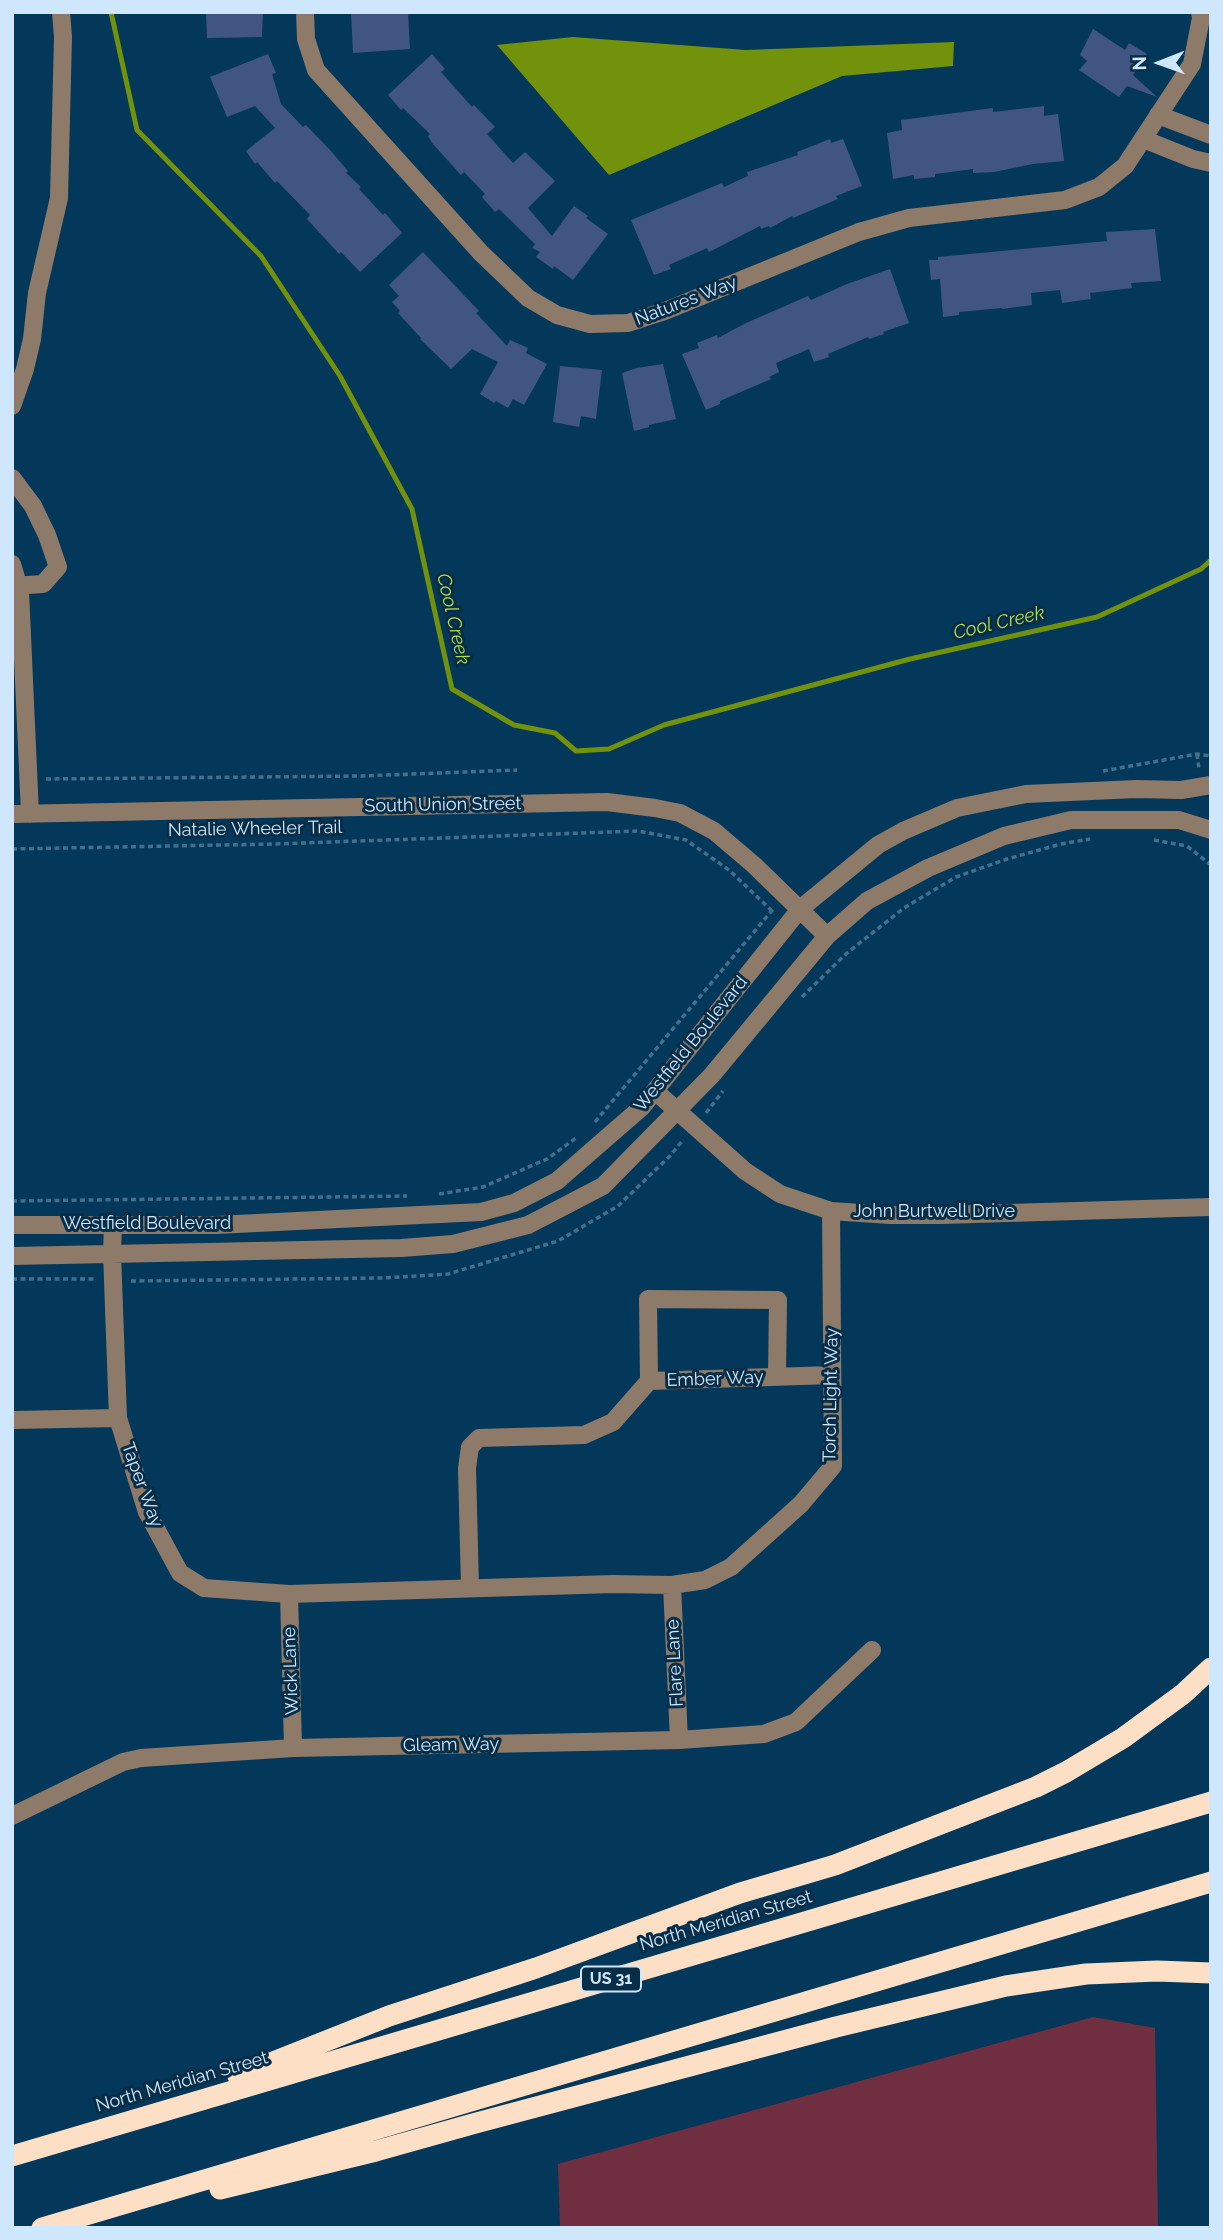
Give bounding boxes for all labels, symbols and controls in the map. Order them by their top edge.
north arrow [1125,28,1195,98]
text: N [1128,56,1150,71]
street label: Natures Way [632,272,740,330]
water label: Cool Creek [431,571,475,667]
water label: Cool Creek [951,601,1047,645]
street label: South Union Street [364,793,522,817]
street label: Natalie Wheeler Trail [168,817,342,841]
street label: Westfield Boulevard [630,972,752,1116]
street label: John Burtwell Drive [853,1201,1015,1223]
street label: Westfield Boulevard [63,1213,231,1235]
street label: Torch Light Way [819,1328,843,1462]
street label: Ember Way [666,1367,764,1391]
street label: Taper Way [117,1440,167,1530]
street label: Flare Lane [662,1619,688,1707]
street label: Wick Lane [279,1627,303,1715]
street label: Gleam Way [403,1733,499,1757]
street label: North Meridian Street [637,1886,815,1956]
road number: US 31 [581,1966,641,1992]
street label: North Meridian Street [93,2047,271,2117]

